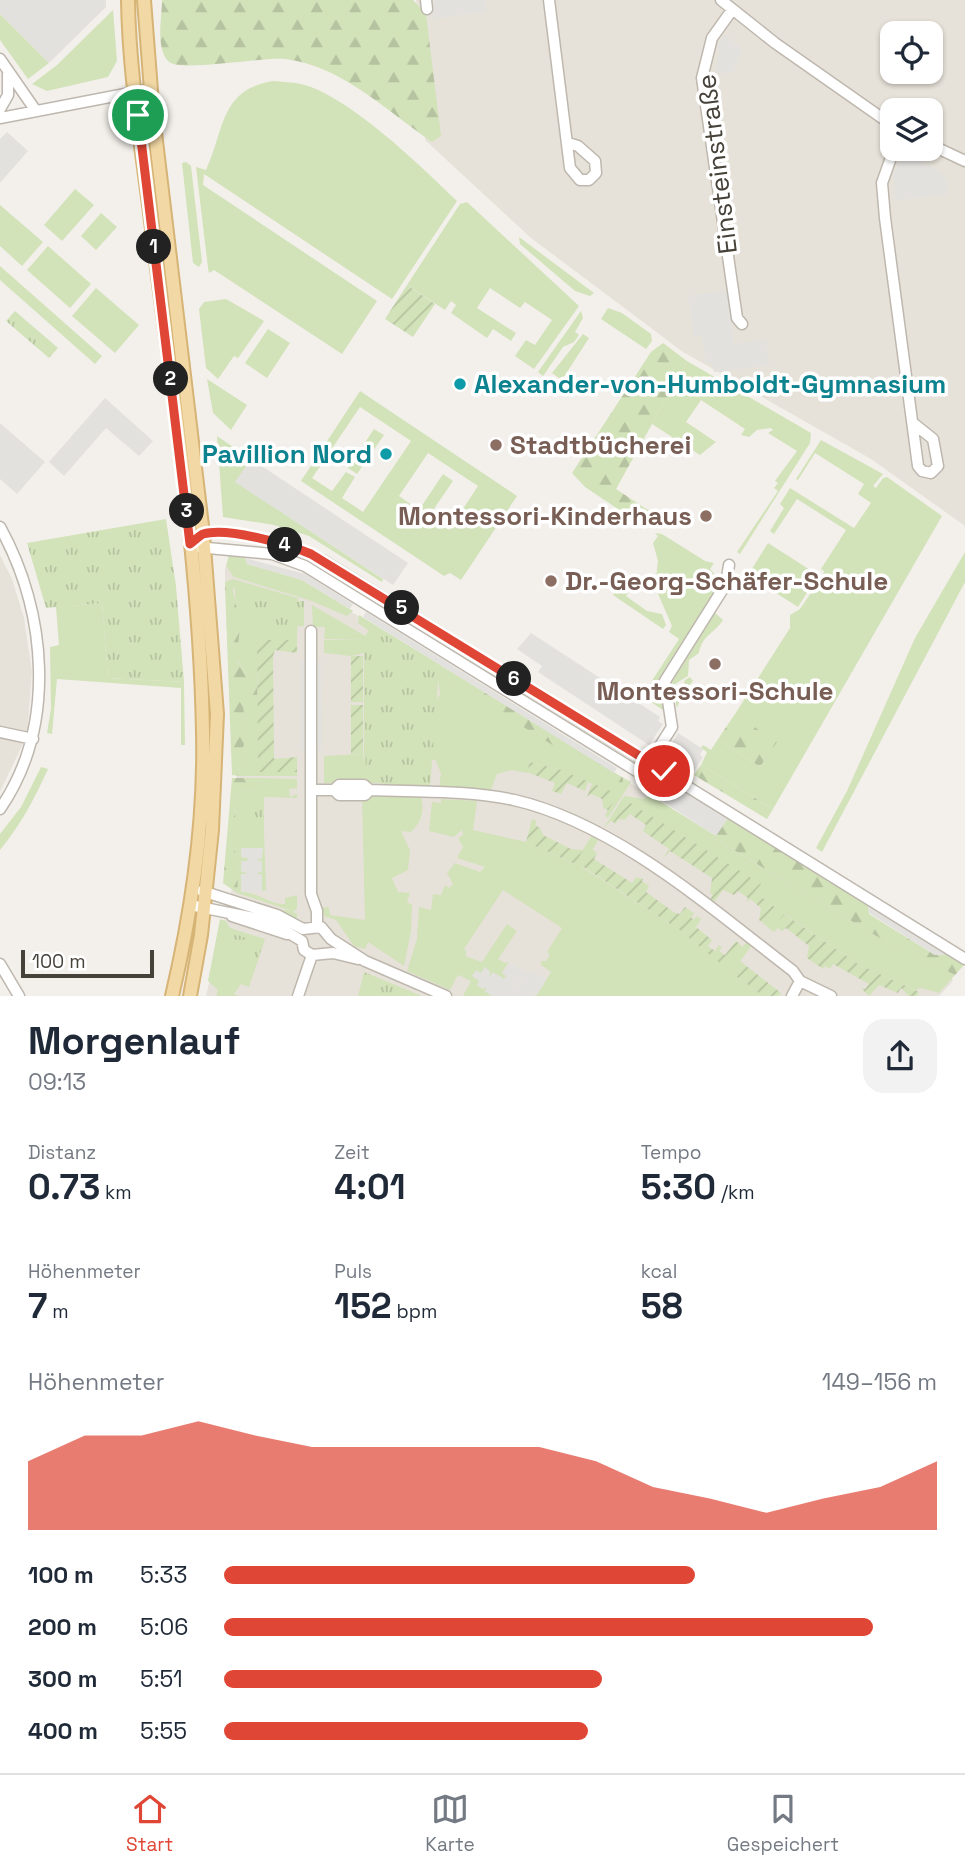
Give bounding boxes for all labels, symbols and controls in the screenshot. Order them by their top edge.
map controls [880,21,943,161]
button: locate [880,21,943,84]
street label: Einsteinstraße [689,72,745,256]
pin [108,85,168,145]
icon: arrive [119,96,157,134]
button: layers [880,98,943,161]
pin: 1 [136,230,172,264]
text: 1 [149,234,158,259]
pin: 2 [154,362,188,396]
text: 2 [165,366,176,391]
place label: Alexander-von-Humboldt-Gymnasium [474,367,946,401]
marker: Alexander-von-Humboldt-Gymnasium [452,376,468,392]
place label: Stadtbücherei [510,428,691,462]
place label: Pavillion Nord [202,437,372,471]
marker: Stadtbücherei [488,437,504,453]
marker: Pavillion Nord [378,446,394,462]
pin: 3 [170,494,204,528]
text: 3 [181,498,192,523]
place label: Montessori-Kinderhaus [398,499,692,533]
marker: Montessori-Kinderhaus [698,508,714,524]
pin: 4 [268,528,302,562]
text: 4 [278,532,291,557]
place label: Dr.-Georg-Schäfer-Schule [565,564,888,598]
marker: Dr.-Georg-Schäfer-Schule [543,573,559,589]
pin: 5 [384,590,420,626]
text: 5 [396,595,407,620]
marker: Montessori-Schule [707,656,723,672]
pin: 6 [496,662,532,696]
text: 6 [508,666,519,691]
place label: Montessori-Schule [596,674,834,708]
pin [634,741,694,801]
icon: check [645,752,683,790]
scale bar [21,947,154,979]
text: 100 m [32,949,86,974]
text: Morgenlauf [28,1017,240,1065]
button: share [863,1019,937,1093]
text: 09:13 [28,1067,86,1097]
text: Distanz [28,1140,96,1165]
text: Zeit [334,1140,370,1165]
text: Tempo [641,1140,702,1165]
text: 0.73 [28,1165,100,1209]
text: 4:01 [334,1165,406,1209]
text: 5:30 [641,1165,716,1209]
text: km [100,1180,132,1205]
text: /km [716,1180,755,1205]
text: Höhenmeter [28,1259,141,1284]
text: Puls [334,1259,372,1284]
text: kcal [641,1259,677,1284]
text: 7 [28,1284,47,1328]
text: 152 [334,1284,392,1328]
text: 58 [641,1284,683,1328]
text: m [47,1299,69,1324]
text: bpm [392,1299,437,1324]
text: Höhenmeter [28,1367,165,1397]
text: 149–156 m [822,1367,937,1397]
text: 100 m [28,1560,94,1590]
text: 5:33 [140,1560,187,1590]
text: 200 m [28,1612,97,1642]
text: 5:06 [140,1612,188,1642]
text: 300 m [28,1664,97,1694]
text: 5:51 [140,1664,183,1694]
text: 400 m [28,1716,98,1746]
text: 5:55 [140,1716,187,1746]
tab: Start [126,1790,173,1857]
tab: Karte [425,1790,475,1857]
tab: Gespeichert [727,1790,839,1857]

